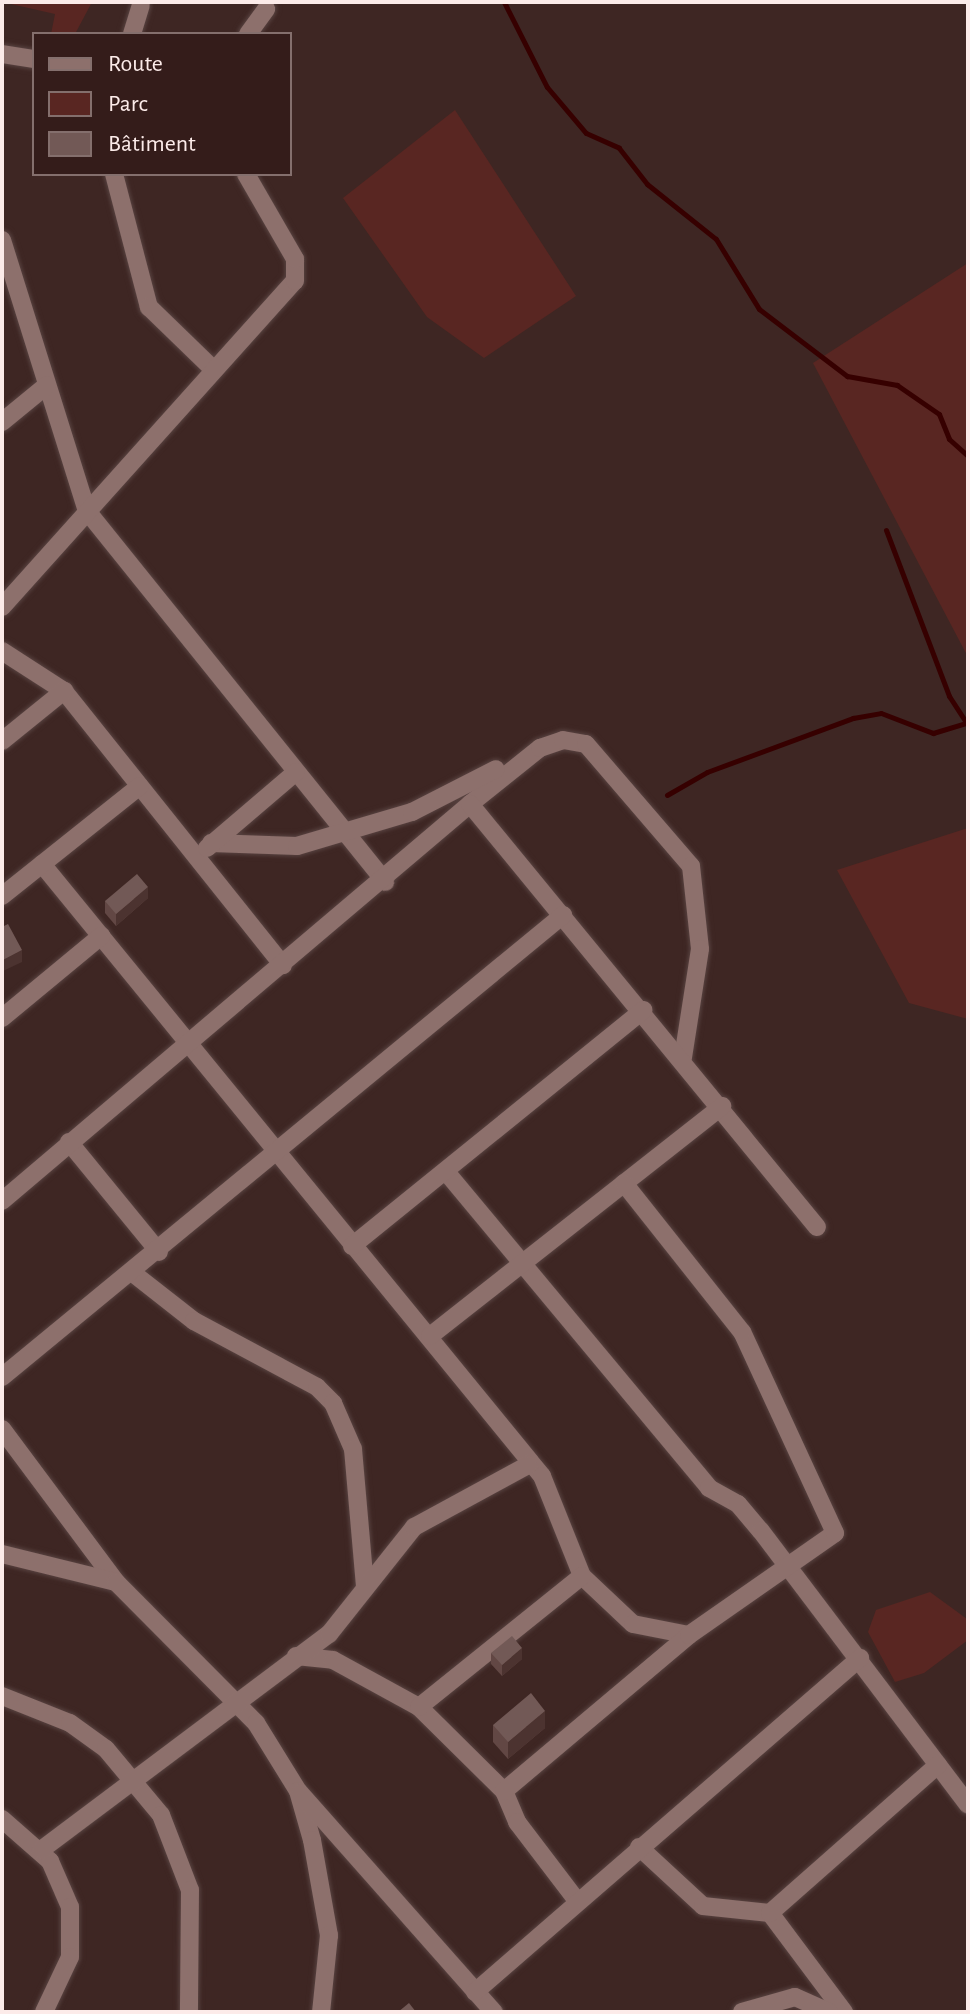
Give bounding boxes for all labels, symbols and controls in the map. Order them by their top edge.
legend [32,32,292,176]
text: Route [108,52,163,76]
text: Parc [108,92,148,116]
text: Bâtiment [108,132,196,156]

